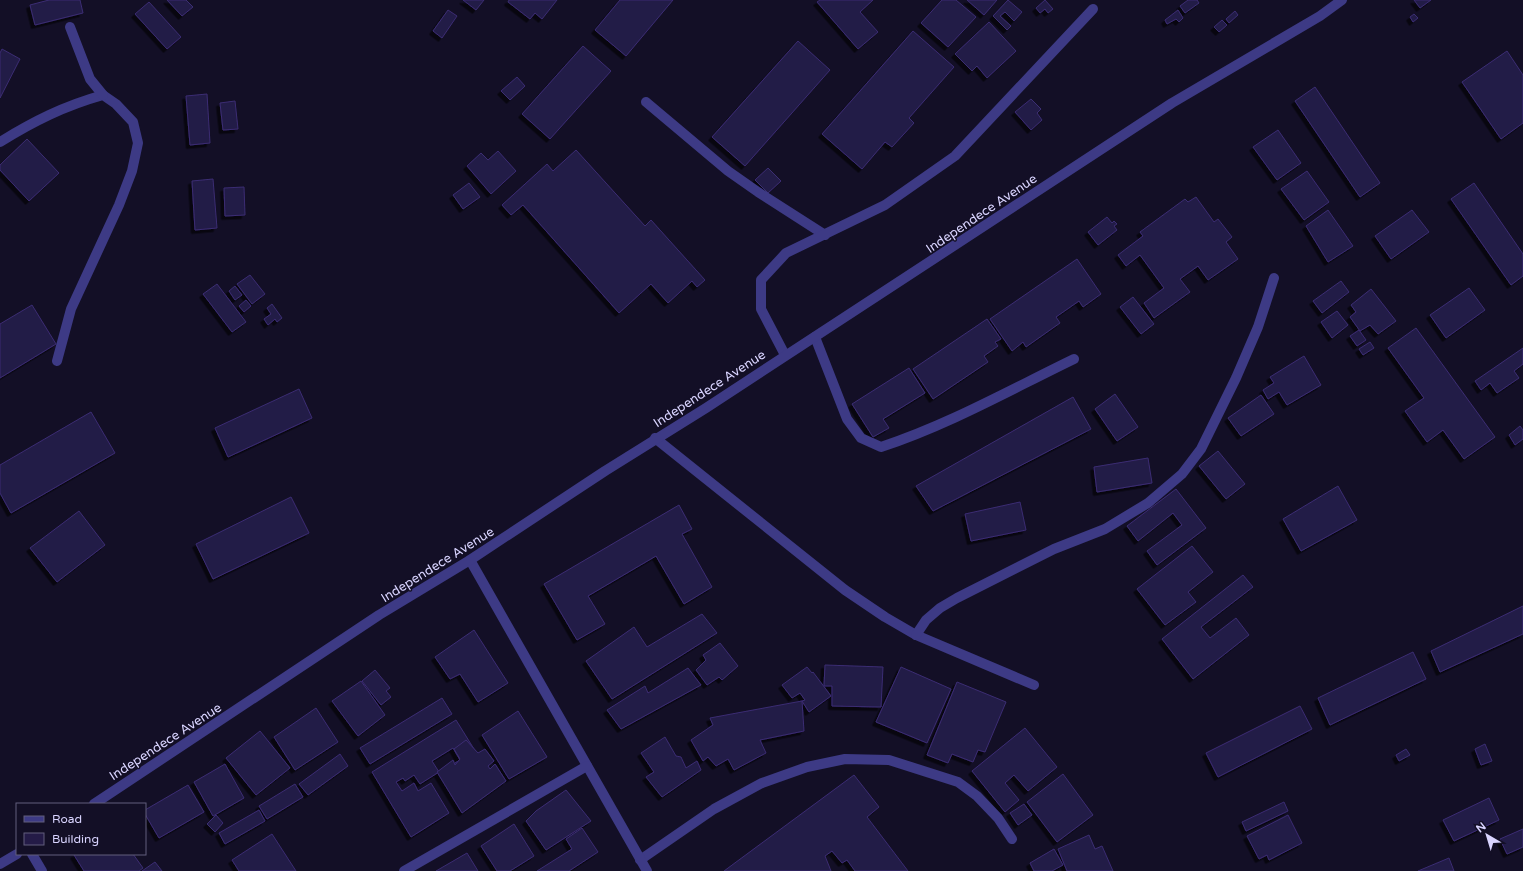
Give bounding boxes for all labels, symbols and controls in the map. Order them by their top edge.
street label: Independece Avenue [923,171,1040,257]
street label: Independece Avenue [651,347,769,431]
street label: Independece Avenue [378,524,497,606]
street label: Independece Avenue [107,700,225,784]
legend [16,803,146,855]
text: Road [52,812,82,826]
north arrow [1467,815,1507,855]
text: N [1474,820,1489,835]
text: Building [52,832,99,846]

